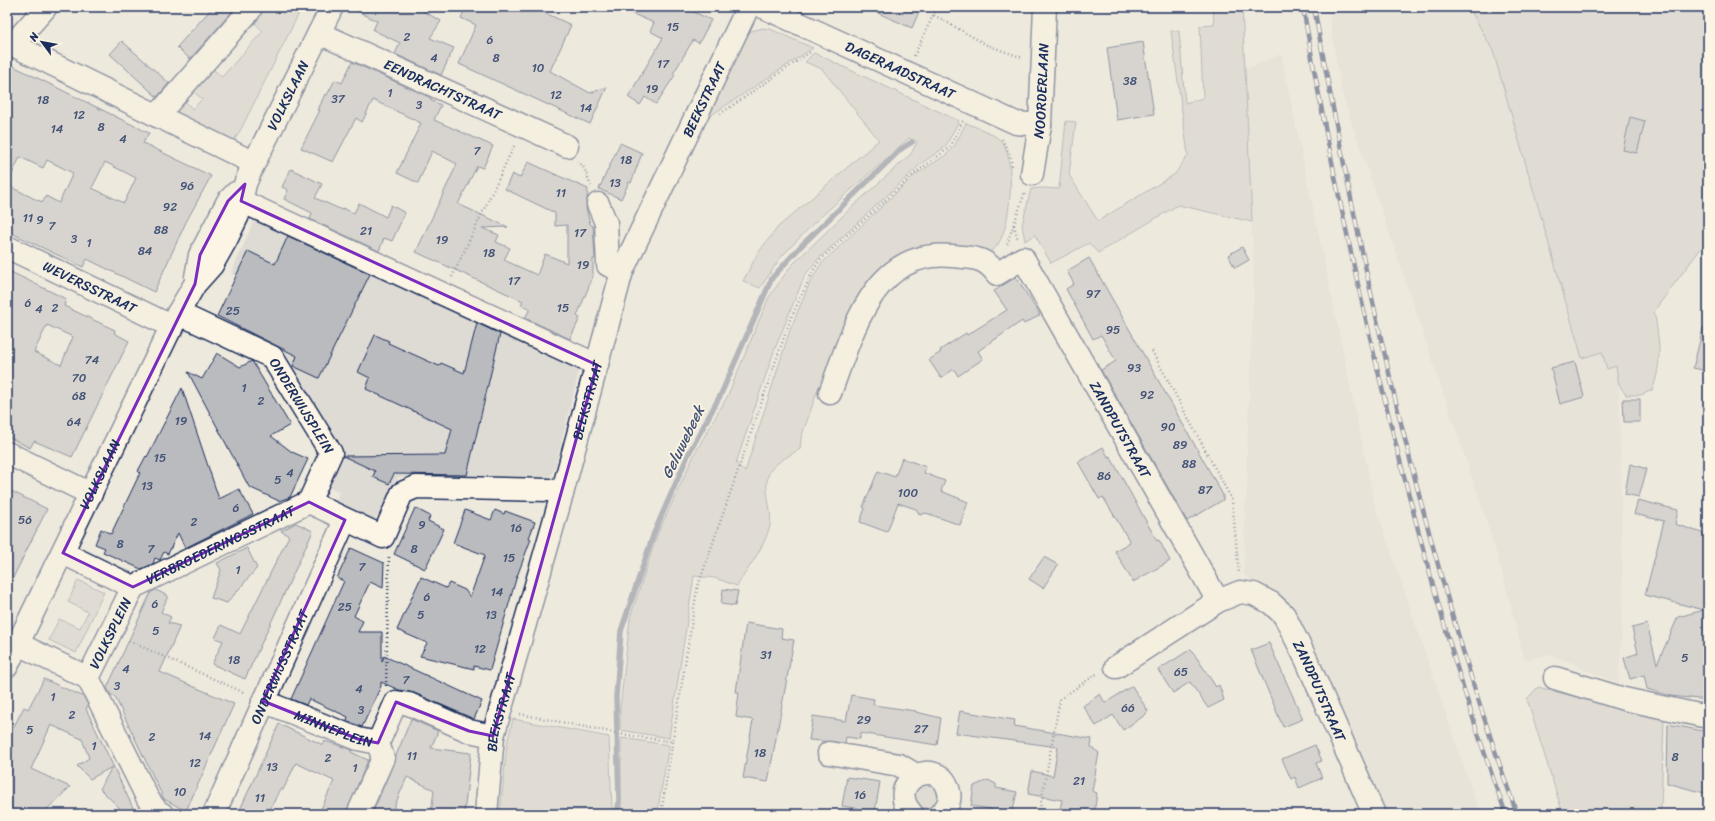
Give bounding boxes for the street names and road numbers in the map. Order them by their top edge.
street label: DAGERAADSTRAAT [841,34,961,107]
street label: NOORDERLAAN [1025,42,1056,140]
street label: EENDRACHTSTRAAT [380,52,507,128]
street label: VOLKSLAAN [260,56,316,135]
street label: BEEKSTRAAT [675,56,733,141]
street label: WEVERSSTRAAT [39,254,143,321]
street label: ONDERWIJSPLEIN [263,353,341,459]
street label: BEEKSTRAAT [565,357,610,443]
street label: ZANDPUTSTRAAT [1083,376,1159,484]
street label: VOLKSLAAN [72,435,128,514]
street label: VERBROEDERINGSSTRAAT [141,498,300,592]
street label: VOLKSPLEIN [82,592,139,673]
street label: ONDERWIJSSTRAAT [243,605,316,728]
street label: ZANDPUTSTRAAT [1286,635,1354,746]
street label: BEEKSTRAAT [479,669,523,753]
street label: MINNEPLEIN [291,702,375,754]

